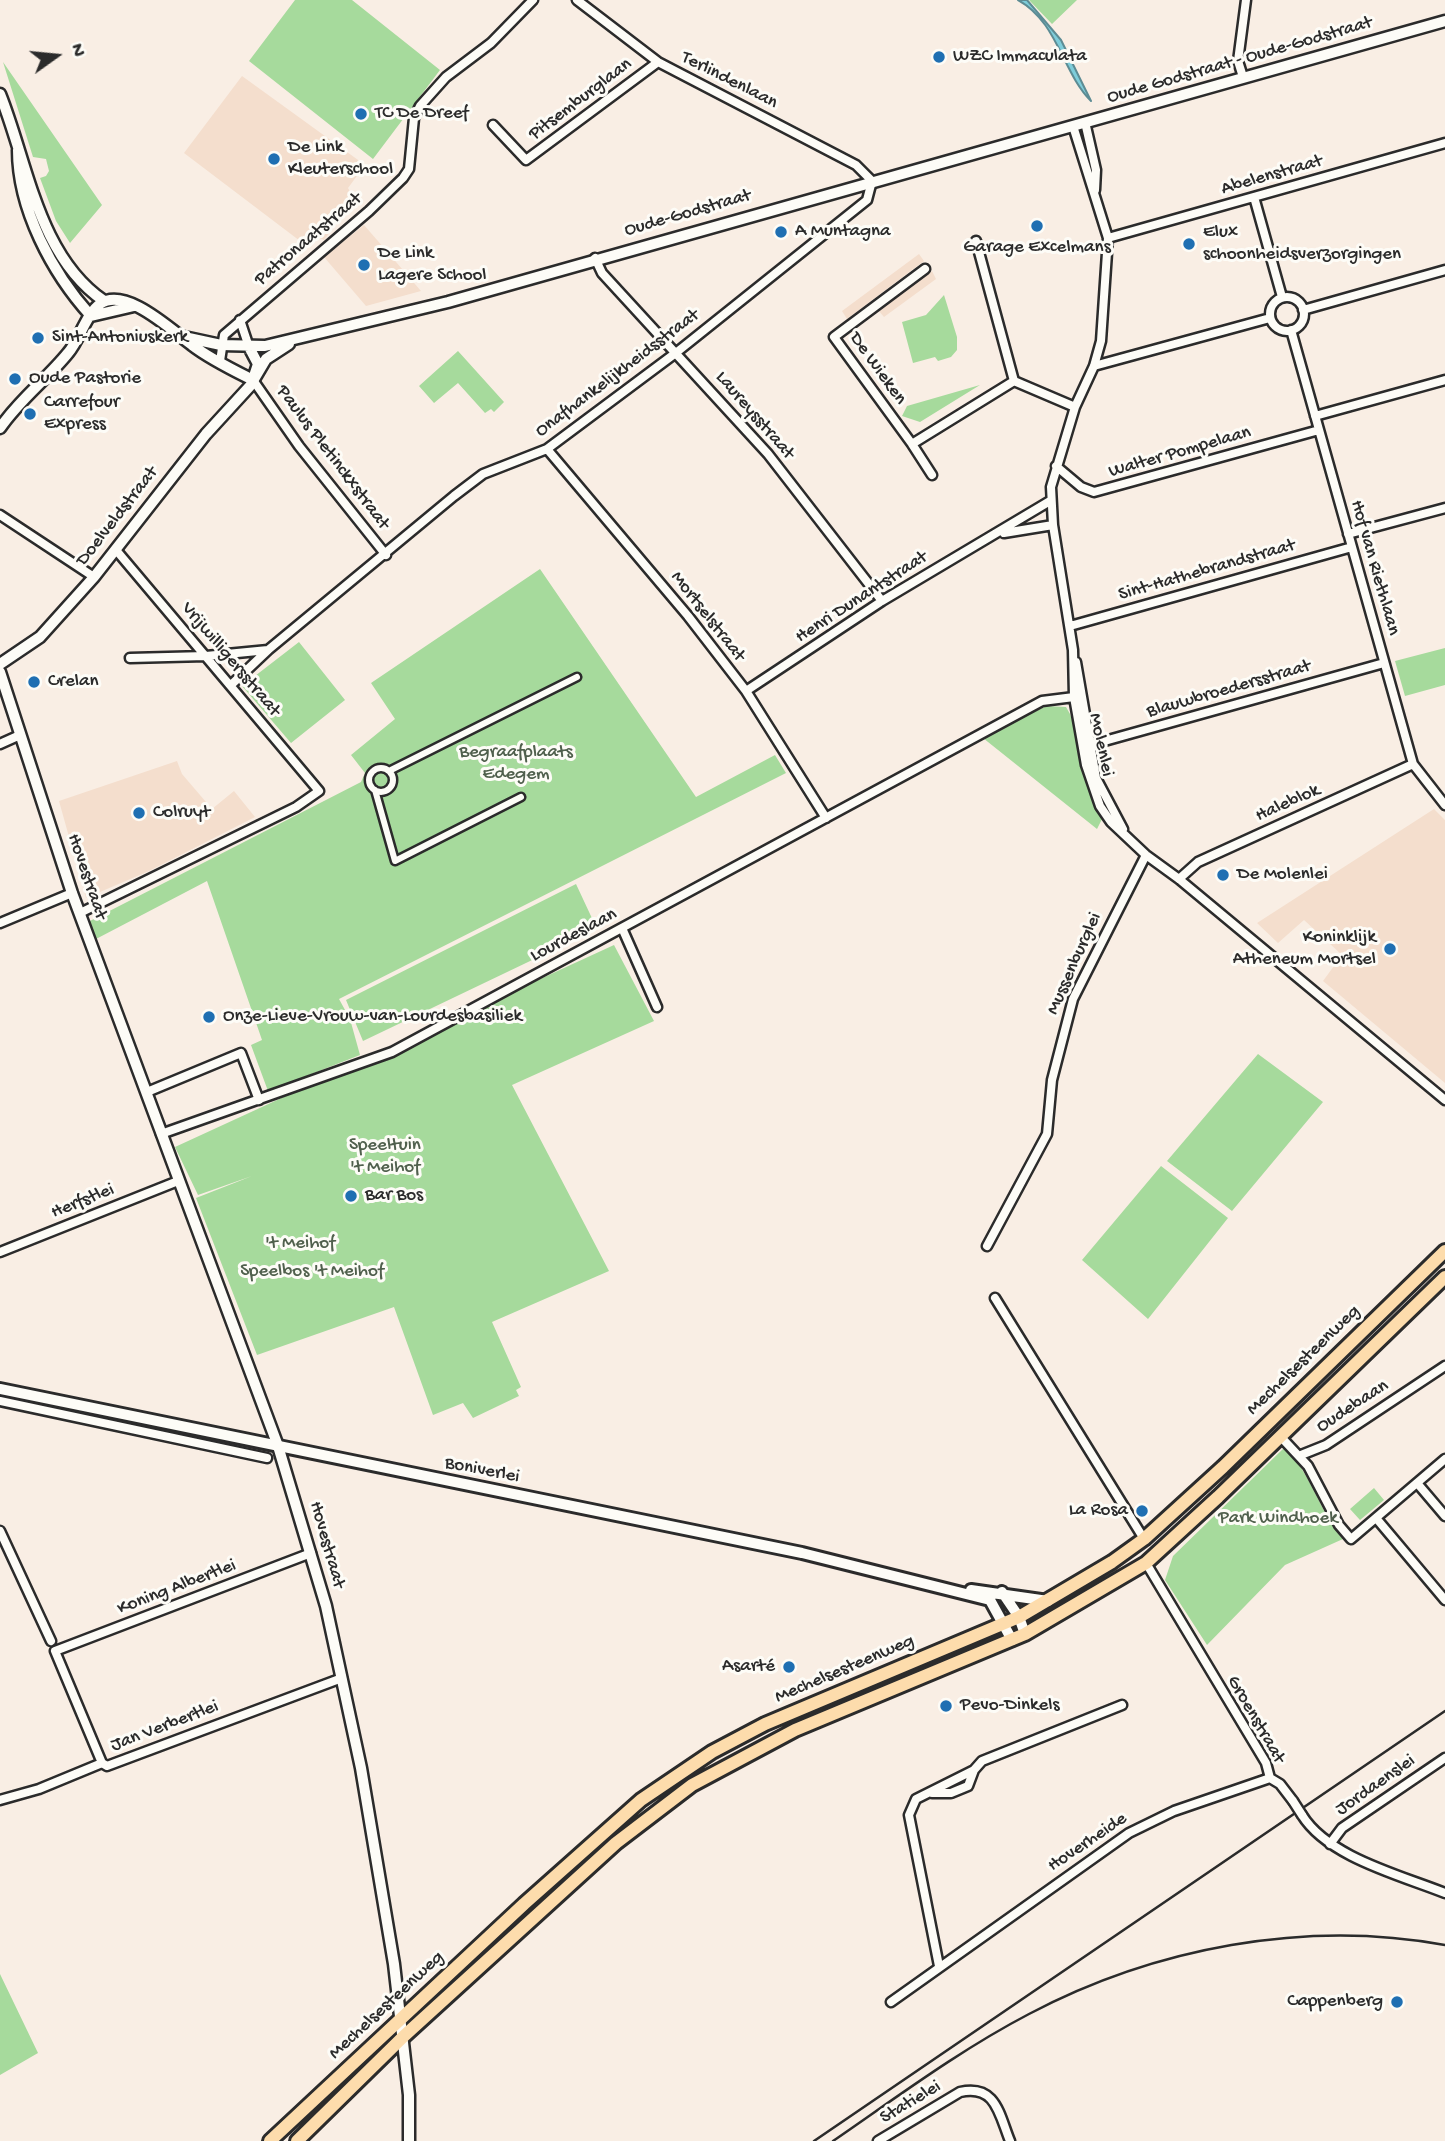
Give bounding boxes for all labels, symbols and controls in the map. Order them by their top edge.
street label: Oude Godstraat - Oude-Godstraat [1105,12,1375,110]
north arrow [21,21,91,91]
text: N [64,41,89,59]
place label: WZC Immaculata [953,46,1087,68]
street label: Terlindenlaan [677,47,781,115]
marker: WZC Immaculata [931,49,947,65]
street label: Pitsemburglaan [525,54,637,146]
place label: TC De Dreef [375,103,468,125]
marker: TC De Dreef [353,106,369,122]
place label: De Link Kleuterschool [288,137,393,181]
marker: De Link Kleuterschool [266,151,282,167]
street label: Abelenstraat [1219,151,1325,201]
street label: Oude-Godstraat [622,185,754,243]
street label: Patronaatstraat [251,188,367,292]
marker: Garage Excelmans [1029,218,1045,234]
place label: A Muntagna [795,221,891,243]
place label: Elux schoonheidsverzorgingen [1203,222,1401,266]
marker: A Muntagna [773,224,789,240]
marker: Elux schoonheidsverzorgingen [1181,236,1197,252]
place label: Garage Excelmans [963,237,1111,259]
place label: De Link Lagere School [378,243,487,287]
marker: De Link Lagere School [356,257,372,273]
street label: Onafhankelijkheidsstraat [531,305,705,443]
place label: Sint-Antoniuskerk [52,327,188,349]
street label: De Wieken [843,328,911,410]
marker: Sint-Antoniuskerk [30,330,46,346]
street label: Laureysstraat [709,367,799,465]
place label: Oude Pastorie [29,368,141,390]
marker: Oude Pastorie [7,371,23,387]
street label: Paulus Pletinckxstraat [270,381,394,535]
place label: Carrefour Express [44,392,119,436]
marker: Carrefour Express [22,406,38,422]
street label: Walter Pompelaan [1106,422,1254,484]
street label: Doelveldstraat [72,463,164,571]
street label: Hof van Riethlaan [1344,498,1404,638]
street label: Sint-Hathebrandstraat [1116,535,1298,607]
street label: Henri Dunantstraat [792,547,932,649]
street label: Mortselstraat [665,567,749,667]
street label: Vrijwilligersstraat [175,598,285,722]
street label: Blauwbroedersstraat [1144,656,1314,724]
place label: Crelan [48,671,99,693]
marker: Crelan [26,674,42,690]
street label: Molenlei [1082,711,1118,779]
park label: Begraafplaats Edegem [459,742,573,786]
street label: Haleblok [1252,780,1324,828]
place label: Colruyt [153,802,210,824]
marker: Colruyt [131,805,147,821]
street label: Hovestraat [61,831,111,923]
place label: De Molenlei [1237,864,1328,886]
marker: De Molenlei [1215,867,1231,883]
street label: Lourdeslaan [527,904,621,968]
street label: Mussenburglei [1042,909,1108,1019]
place label: Koninklijk Atheneum Mortsel [1233,927,1376,971]
marker: Koninklijk Atheneum Mortsel [1382,941,1398,957]
place label: Onze-Lieve-Vrouw-van-Lourdesbasiliek [223,1006,522,1028]
marker: Onze-Lieve-Vrouw-van-Lourdesbasiliek [201,1009,217,1025]
park label: Speeltuin 't Meihof [349,1135,421,1179]
street label: Herfstlei [48,1179,118,1225]
place label: Bar Bos [365,1185,423,1207]
marker: Bar Bos [343,1188,359,1204]
park label: 't Meihof [265,1233,335,1255]
park label: Speelbos 't Meihof [240,1261,384,1283]
street label: Mechelsesteenweg [1242,1301,1366,1421]
street label: Oudebaan [1313,1375,1393,1439]
street label: Boniverlei [443,1453,521,1489]
street label: Hovestraat [303,1499,349,1591]
place label: La Rosa [1069,1500,1128,1522]
marker: La Rosa [1134,1503,1150,1519]
park label: Park Windhoek [1218,1508,1338,1530]
street label: Koning Albertlei [114,1555,240,1621]
street label: Mechelsesteenweg [772,1630,918,1710]
place label: Asarté [722,1656,775,1678]
marker: Asarté [781,1659,797,1675]
street label: Groenstraat [1221,1672,1289,1768]
place label: Pevo-Dinkels [960,1695,1059,1717]
street label: Jan Verbertlei [108,1696,222,1758]
marker: Pevo-Dinkels [938,1698,954,1714]
street label: Jordaenslei [1332,1750,1420,1822]
street label: Hoverheide [1044,1808,1132,1878]
street label: Mechelsesteenweg [325,1947,449,2065]
place label: Cappenberg [1287,1991,1383,2013]
marker: Cappenberg [1389,1994,1405,2010]
street label: Statielei [876,2076,946,2130]

